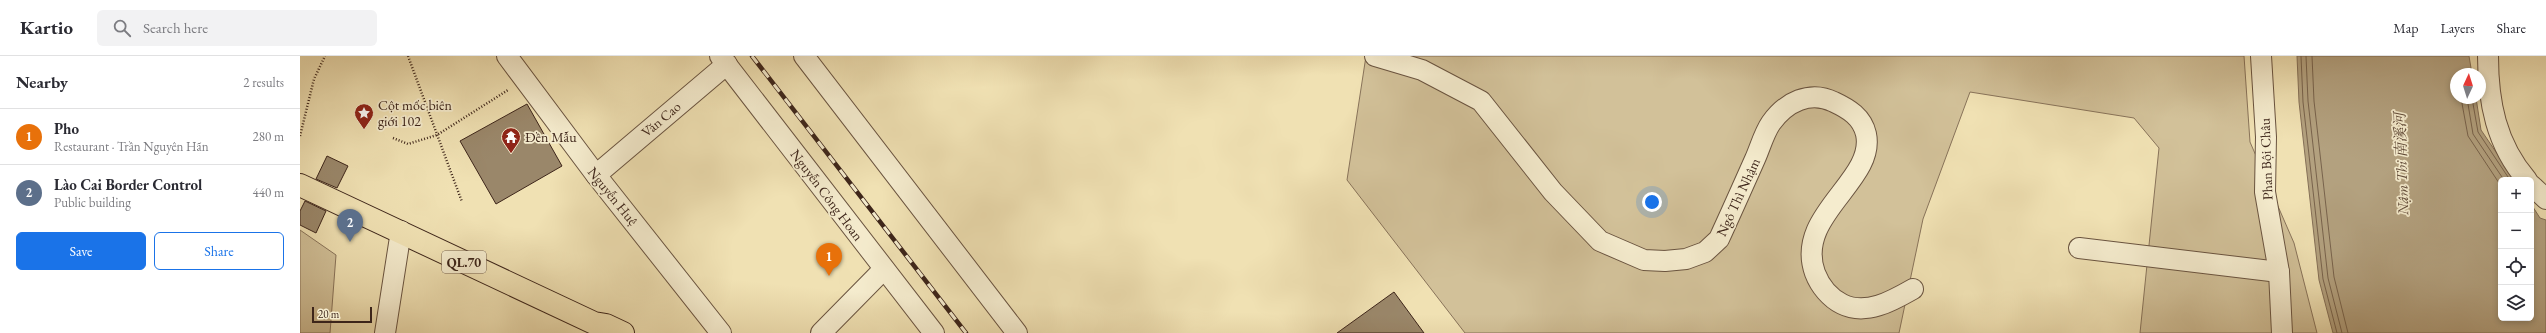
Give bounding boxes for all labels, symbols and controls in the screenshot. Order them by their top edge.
search box [97,10,377,46]
text: Kartio [20,15,73,40]
icon: search [111,17,133,39]
text: Search here [143,18,208,37]
text: Map [2393,19,2418,37]
text: Layers [2440,19,2475,37]
text: Share [2497,19,2526,37]
north arrow [2450,68,2486,104]
text: Nearby [16,71,68,93]
text: 2 results [243,74,284,91]
place label: Cột mốc biên giới 102 [378,96,452,130]
street label: Văn Cao [638,97,685,141]
place icon: Cột mốc biên giới 102 [353,102,375,130]
water label: Nậm Thi 南溪河 [2390,109,2412,217]
street label: Phan Bội Châu [2256,117,2276,200]
text: Pho [54,119,79,138]
temple icon: Đền Mẫu [500,126,522,154]
text: 1 [26,128,32,145]
text: 280 m [253,128,284,145]
place label: Đền Mẫu [525,128,577,146]
text: Restaurant · Trần Nguyên Hãn [54,138,209,155]
street label: Nguyễn Công Hoan [787,146,868,245]
street label: Ngô Thì Nhậm [1712,155,1764,239]
street label: Nguyễn Huệ [584,163,642,229]
text: Lào Cai Border Control [54,175,202,194]
map controls [2498,177,2534,321]
button: + [2498,177,2534,213]
text: 2 [26,184,32,201]
text: 440 m [253,184,284,201]
your location [1642,192,1662,212]
text: Public building [54,194,131,211]
pin: 2 [337,209,363,242]
button: − [2498,213,2534,249]
button: Save [16,232,146,270]
button: Share [154,232,284,270]
pin: 1 [816,243,842,276]
button: locate [2498,249,2534,285]
road number: QL.70 [442,251,486,273]
button: layers [2498,285,2534,321]
scale bar [312,305,372,324]
text: 20 m [318,307,339,321]

